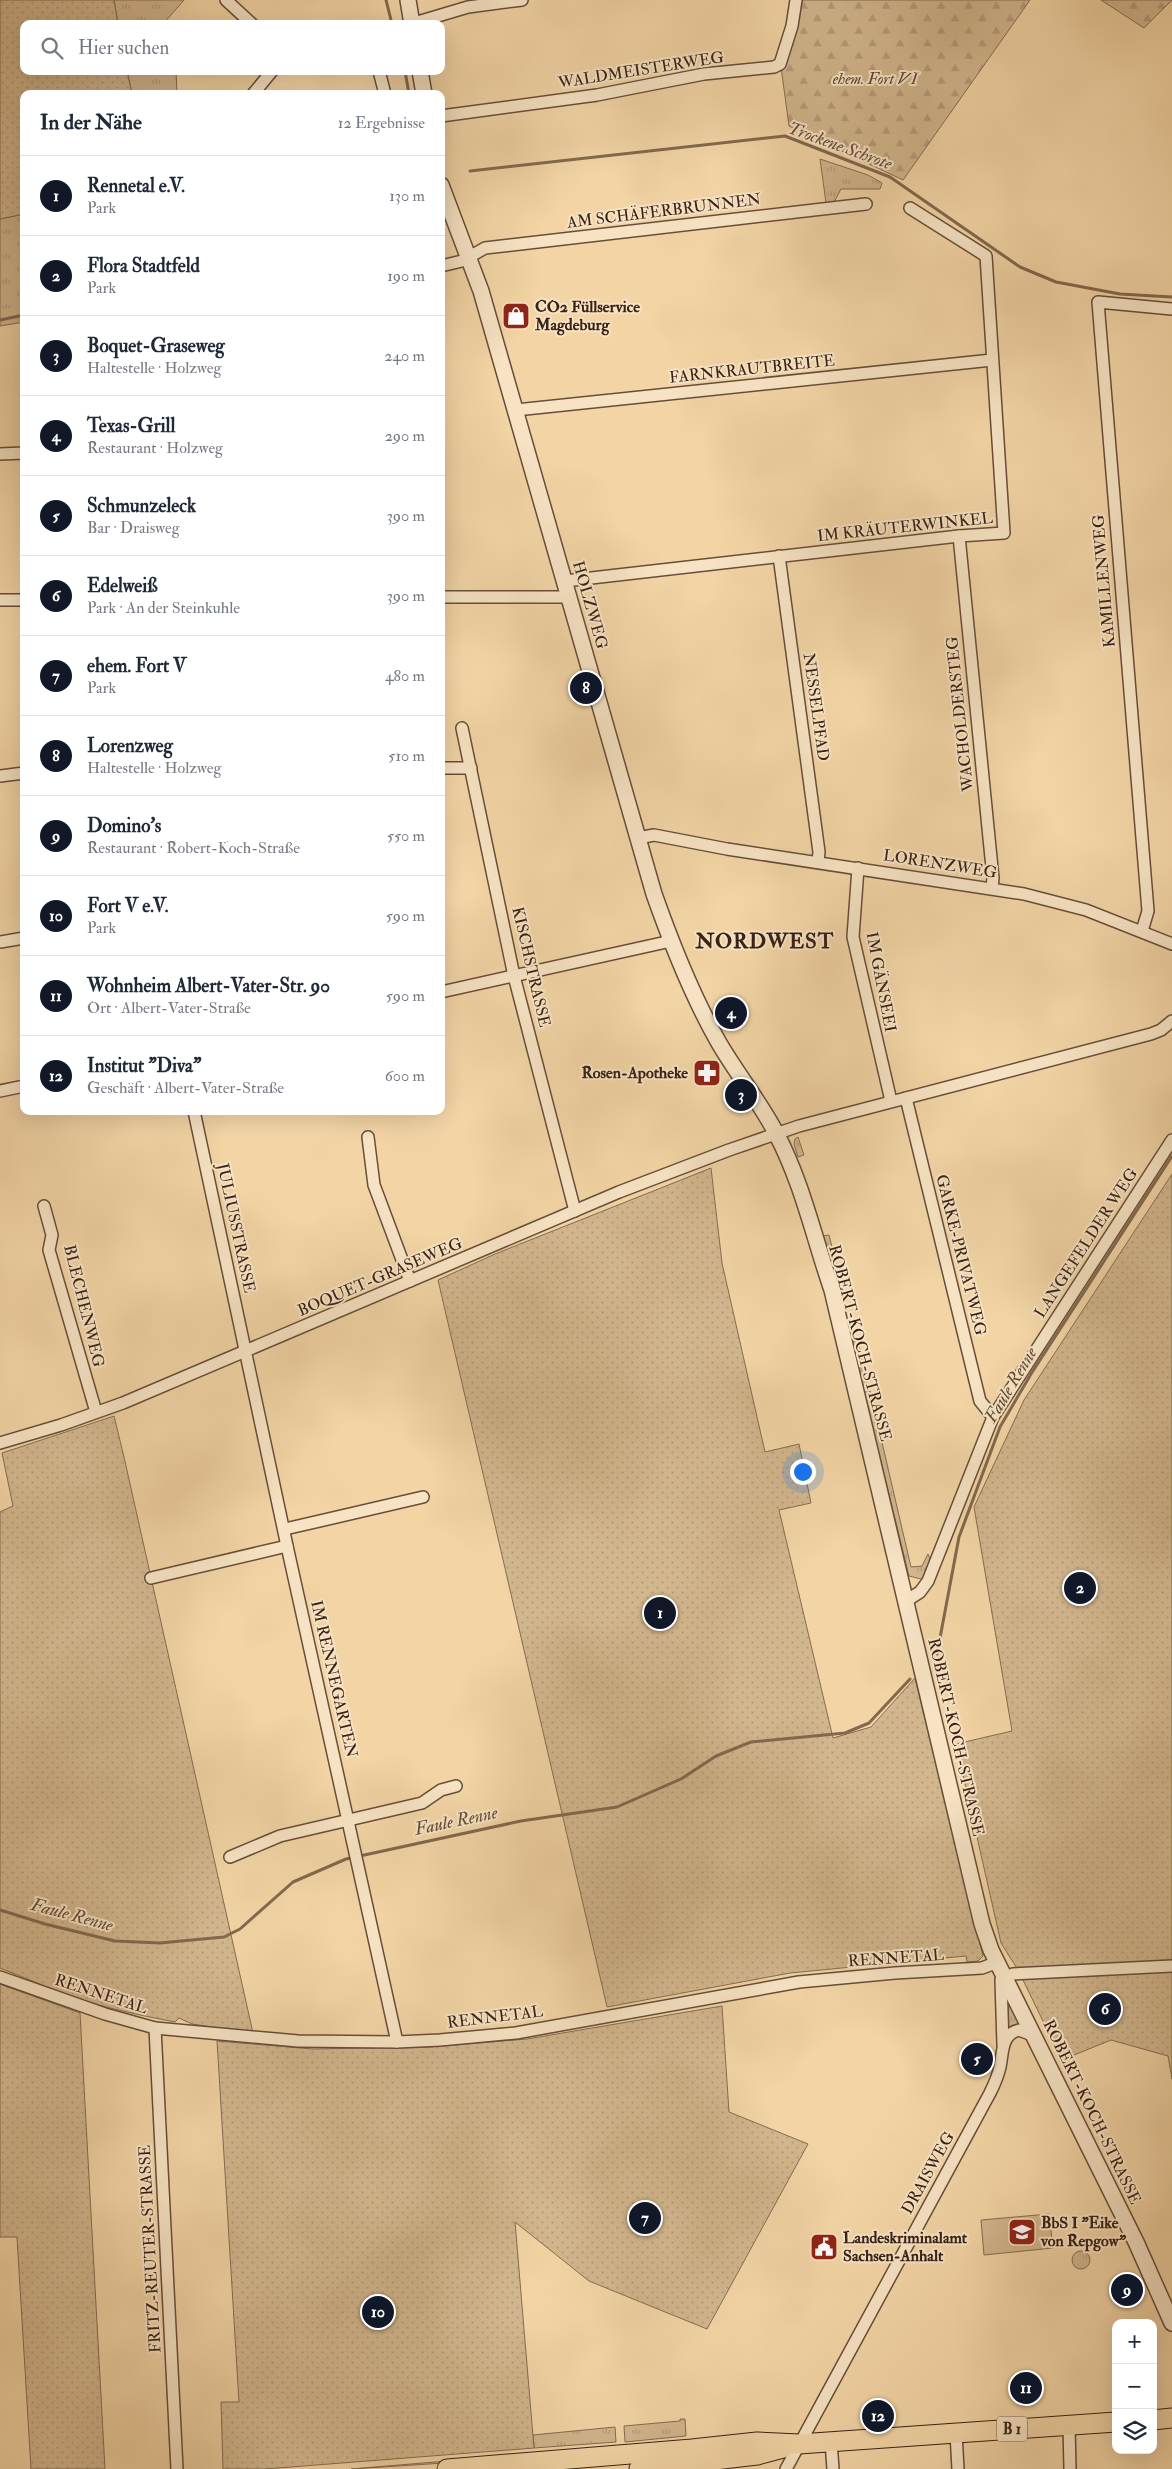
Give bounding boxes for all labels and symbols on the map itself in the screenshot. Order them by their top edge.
street label: WALDMEISTERWEG [556,47,725,93]
park label: ehem. Fort VI [833,69,920,89]
water label: Trockene Schrote [785,117,896,176]
street label: AM SCHÄFERBRUNNEN [565,189,763,233]
place label: CO2 Füllservice Magdeburg [534,297,640,336]
shop icon: CO2 Füllservice Magdeburg [501,301,531,331]
street label: FARNKRAUTBREITE [668,350,836,388]
street label: IM KRÄUTERWINKEL [816,508,994,546]
street label: KAMILLENWEG [1088,514,1120,648]
street label: HOLZWEG [568,559,612,651]
street label: WACHOLDERSTEG [942,635,978,794]
street label: NESSELPFAD [799,652,833,762]
pin: 8 [570,669,602,707]
street label: LORENZWEG [882,845,998,883]
street label: KISCHSTRASSE [507,905,555,1029]
district label: NORDWEST [695,928,834,955]
street label: IM GÄNSEEI [861,930,901,1034]
pin: 4 [715,994,747,1032]
pharmacy icon: Rosen-Apotheke [692,1058,722,1088]
place label: Rosen-Apotheke [582,1063,688,1084]
pin: 3 [725,1076,757,1114]
street label: JULIUSSTRASSE [211,1160,260,1295]
street label: LANGEFELDER WEG [1030,1164,1142,1322]
street label: GARKE-PRIVATWEG [931,1172,991,1338]
street label: BOQUET-GRASEWEG [295,1233,465,1321]
street label: BLECHENWEG [59,1243,109,1369]
street label: ROBERT-KOCH-STRASSE [824,1243,896,1443]
water label: Faule Renne [979,1342,1043,1428]
your location [790,1459,816,1485]
pin: 2 [1064,1569,1096,1607]
pin: 1 [644,1594,676,1632]
street label: IM RENNEGARTEN [306,1598,362,1760]
street label: ROBERT-KOCH-STRASSE [923,1636,989,1838]
water label: Faule Renne [412,1801,500,1841]
water label: Faule Renne [27,1893,117,1937]
street label: RENNETAL [847,1945,945,1971]
street label: RENNETAL [52,1970,150,2019]
pin: 6 [1089,1990,1121,2028]
street label: RENNETAL [446,2001,544,2033]
street label: ROBERT-KOCH-STRASSE [1039,2017,1145,2207]
pin: 5 [961,2040,993,2078]
street label: DRAISWEG [897,2128,959,2218]
street label: FRITZ-REUTER-STRASSE [135,2144,165,2354]
pin: 7 [629,2199,661,2237]
place label: BbS I "Eike von Repgow" [1040,2213,1127,2252]
school or university icon: BbS I "Eike von Repgow" [1007,2217,1037,2247]
place label: Landeskriminalamt Sachsen-Anhalt [843,2228,968,2266]
public building icon: Landeskriminalamt Sachsen-Anhalt [809,2232,839,2262]
pin: 9 [1111,2271,1143,2309]
pin: 10 [362,2293,394,2331]
pin: 11 [1010,2369,1042,2407]
pin: 12 [862,2397,894,2435]
road number: B 1 [997,2416,1027,2442]

